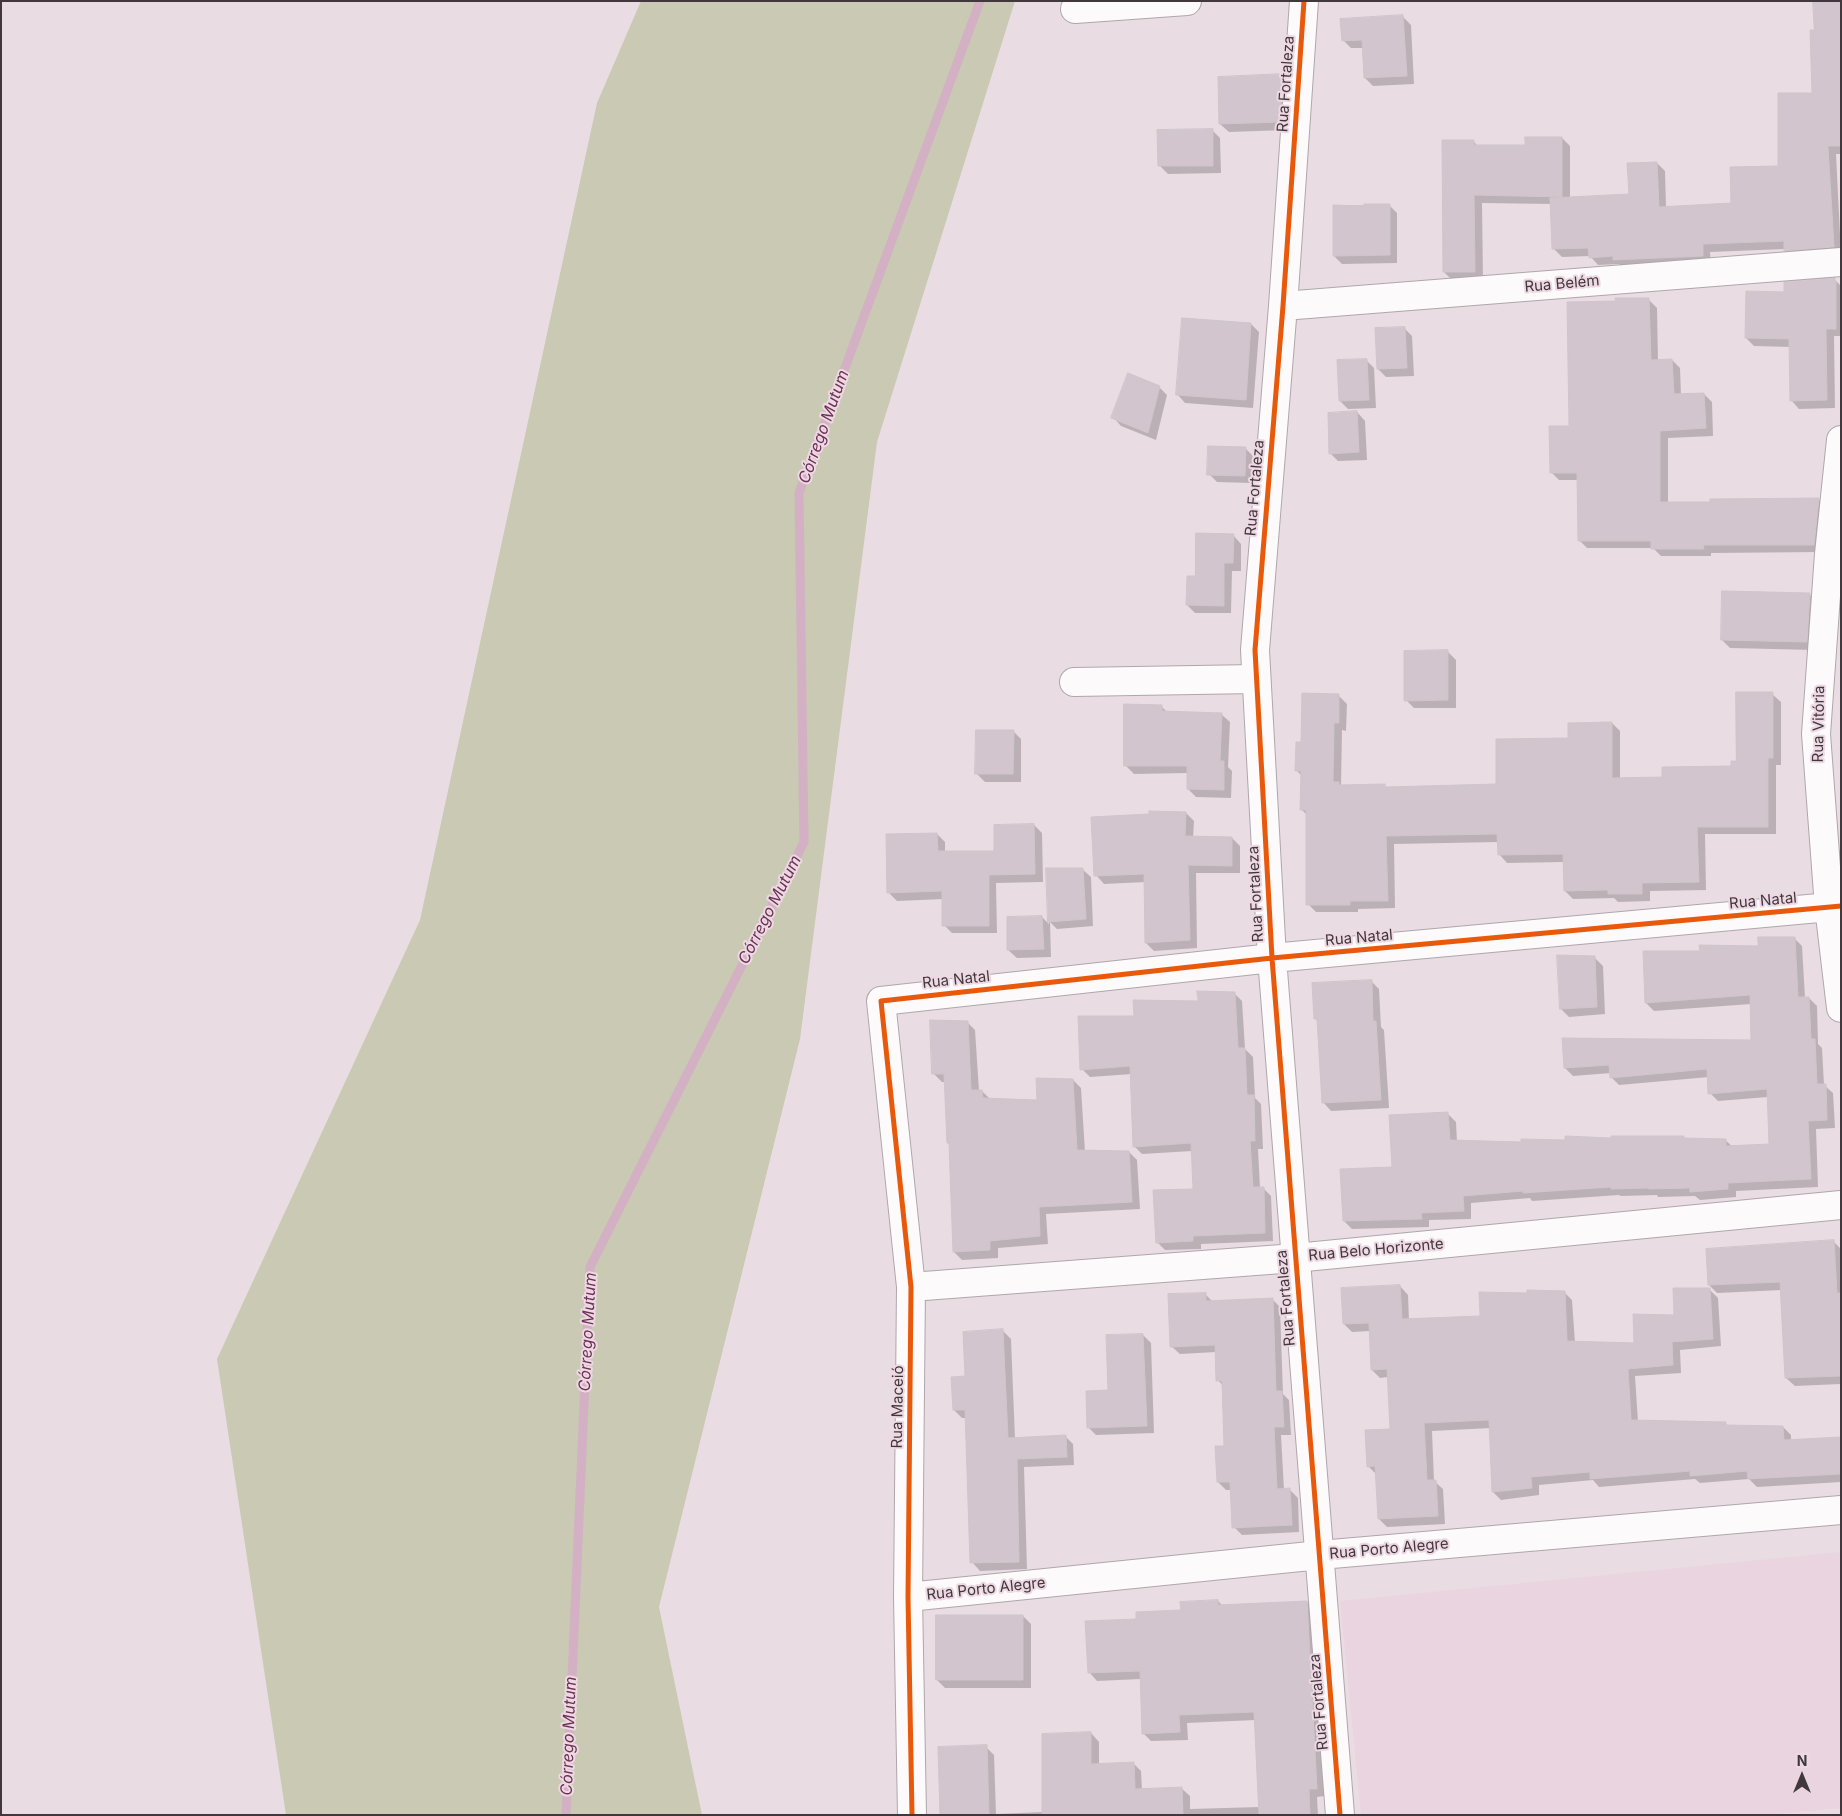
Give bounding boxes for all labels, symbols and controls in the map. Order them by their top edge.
street label: Rua Fortaleza [1274,35,1298,133]
street label: Rua Belém [1524,272,1600,296]
water label: Córrego Mutum [795,368,853,486]
street label: Rua Fortaleza [1242,439,1268,537]
street label: Rua Vitória [1809,685,1829,763]
street label: Rua Fortaleza [1244,845,1268,943]
water label: Córrego Mutum [734,853,806,967]
street label: Rua Natal [1728,889,1798,913]
street label: Rua Natal [1324,926,1394,950]
street label: Rua Natal [921,967,991,993]
street label: Rua Belo Horizonte [1308,1235,1444,1265]
street label: Rua Fortaleza [1273,1249,1299,1347]
water label: Córrego Mutum [575,1272,601,1392]
street label: Rua Maceió [888,1365,908,1449]
street label: Rua Porto Alegre [1329,1535,1449,1563]
street label: Rua Porto Alegre [926,1574,1046,1604]
street label: Rua Fortaleza [1306,1653,1332,1751]
water label: Córrego Mutum [557,1676,581,1796]
north arrow [1777,1751,1827,1801]
text: N [1797,1752,1807,1769]

